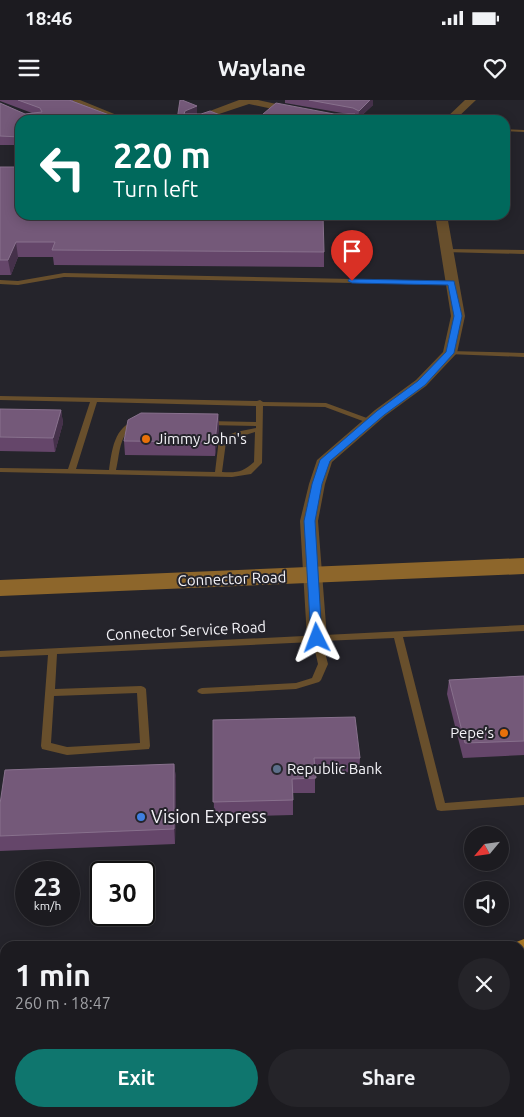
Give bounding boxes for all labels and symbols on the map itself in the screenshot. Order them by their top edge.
pin [331,230,373,281]
place label: Jimmy John's [156,430,247,447]
marker: Jimmy John's [140,433,152,445]
street label: Connector Road [177,568,287,589]
position arrow [290,611,342,663]
street label: Connector Service Road [105,618,267,643]
place label: Pepe’s [450,724,494,741]
marker: Pepe’s [498,727,510,739]
place label: Republic Bank [287,760,382,777]
marker: Republic Bank [271,763,283,775]
place label: Vision Express [151,806,267,826]
marker: Vision Express [135,811,147,823]
north arrow [464,826,509,871]
speed limit sign: 30 [90,861,155,926]

